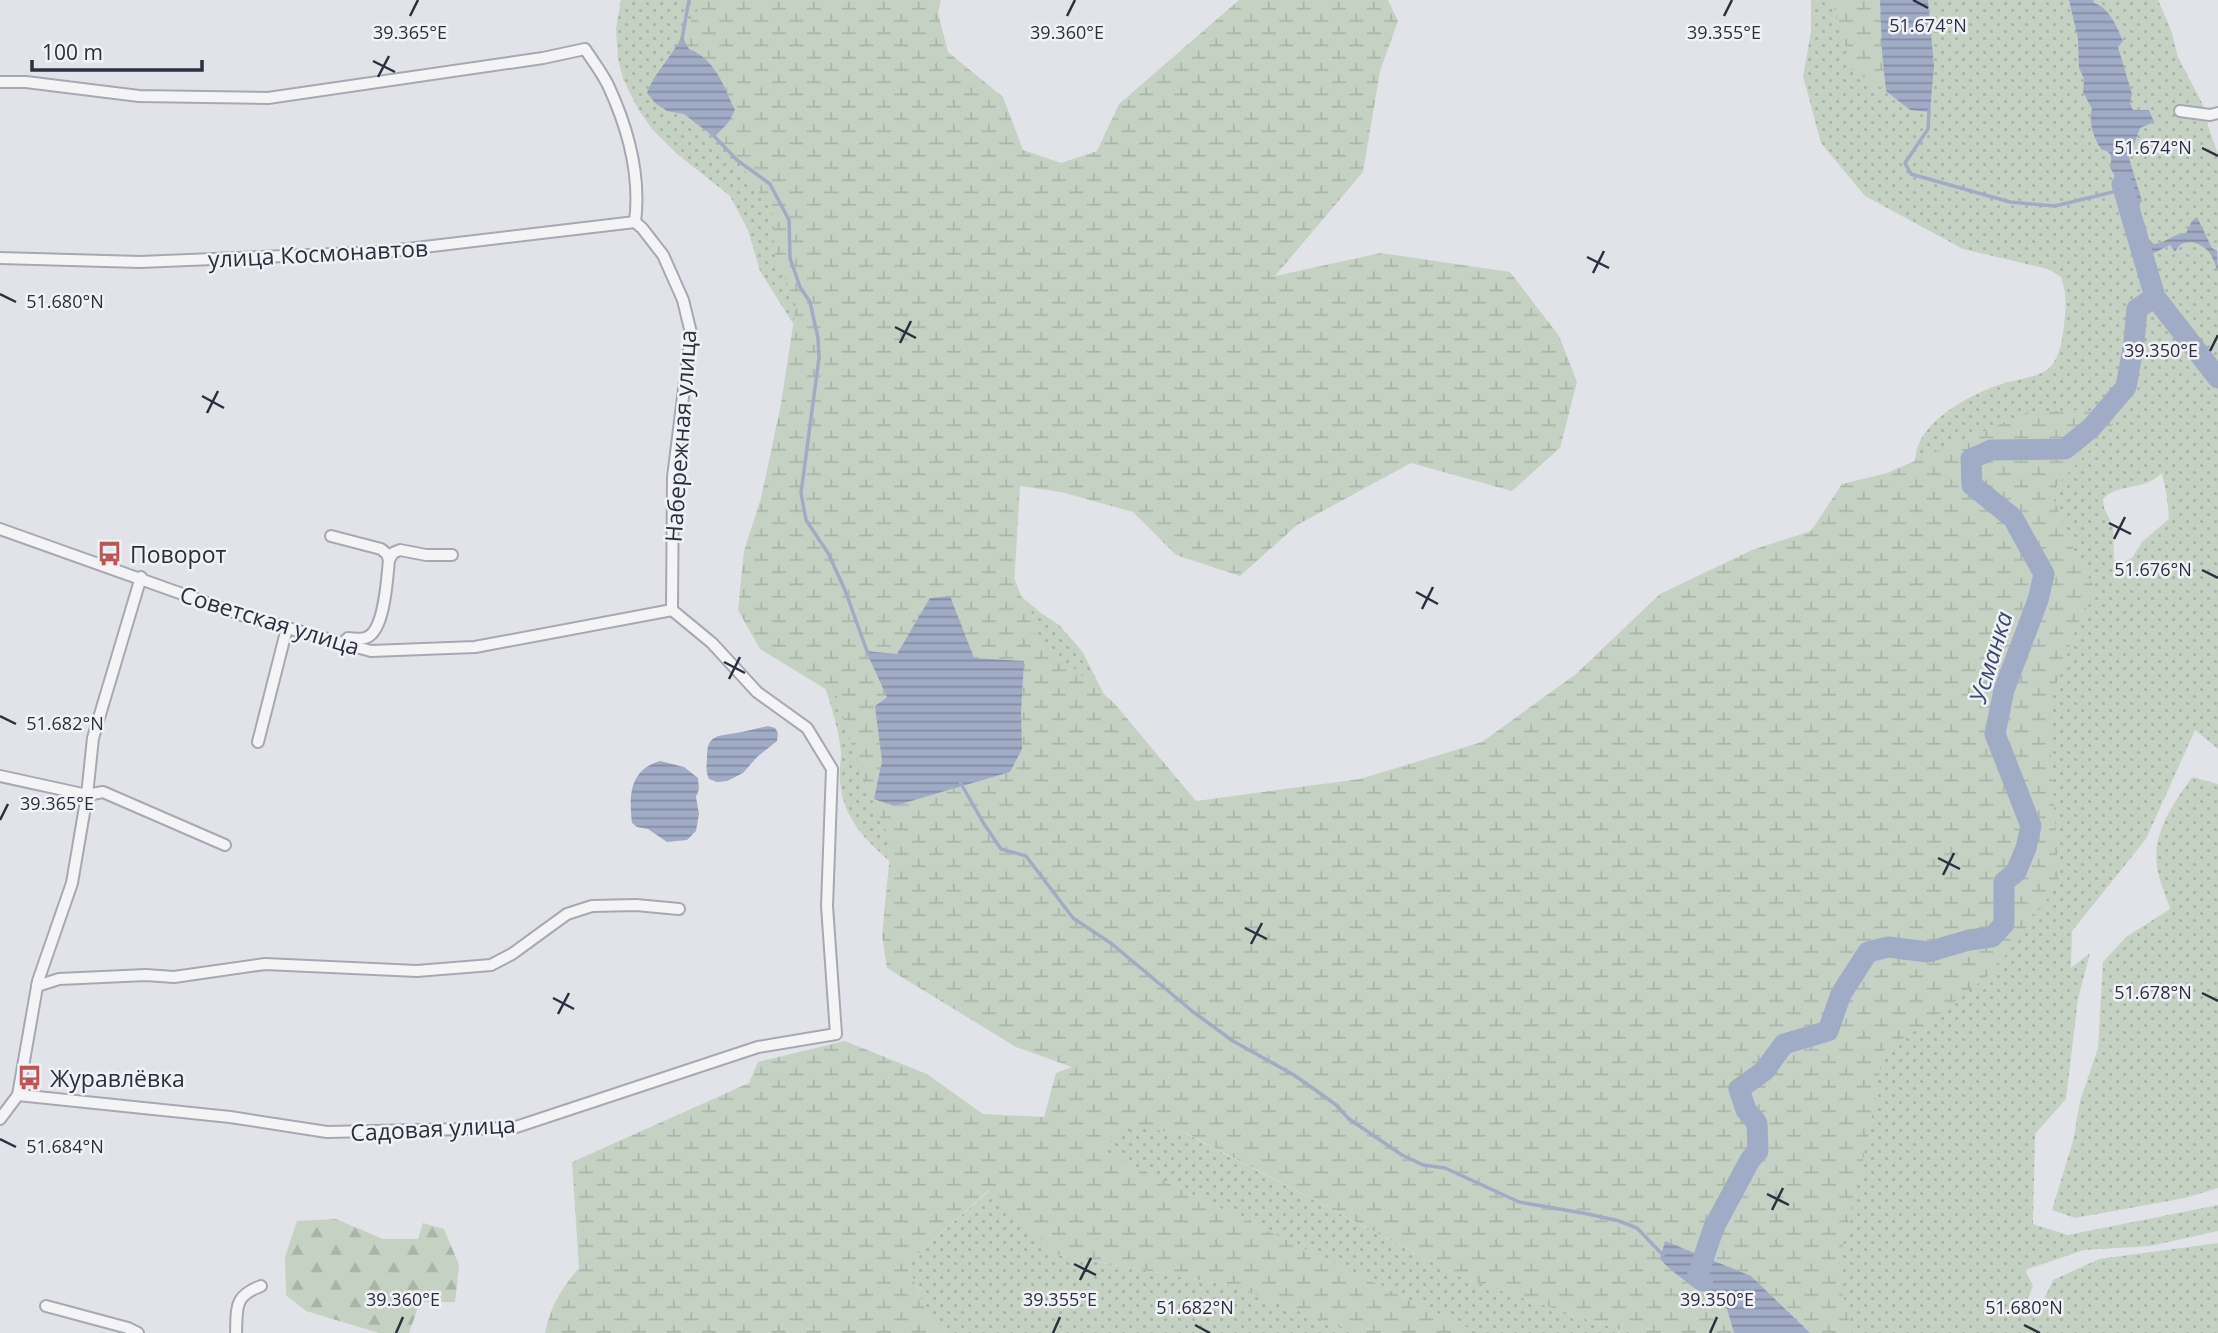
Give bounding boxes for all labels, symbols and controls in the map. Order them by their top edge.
text: 51.674°N [1889,13,1967,37]
text: 39.365°E [373,20,447,44]
text: 39.360°E [1030,20,1104,44]
text: 39.355°E [1687,20,1761,44]
scale bar [32,28,201,72]
text: 100 m [42,38,103,66]
text: 51.674°N [2114,135,2192,159]
street label: улица Космонавтов [207,231,429,275]
text: 51.680°N [26,289,104,313]
street label: Набережная улица [657,329,703,543]
text: 39.350°E [2124,338,2198,362]
place label: Поворот [130,538,227,570]
bus stop icon: Поворот [96,540,124,568]
text: 51.676°N [2114,557,2192,581]
street label: Советская улица [176,577,364,663]
water label: Усманка [1960,607,2020,708]
text: 51.682°N [26,711,104,735]
text: 39.365°E [20,791,94,815]
text: 51.678°N [2114,980,2192,1004]
place label: Журавлёвка [50,1062,185,1094]
bus stop icon: Журавлёвка [16,1064,44,1092]
street label: Садовая улица [350,1108,516,1148]
text: 51.684°N [26,1134,104,1158]
text: 39.360°E [366,1287,440,1311]
text: 39.355°E [1023,1287,1097,1311]
text: 39.350°E [1680,1287,1754,1311]
text: 51.682°N [1156,1295,1234,1319]
text: 51.680°N [1985,1295,2063,1319]

